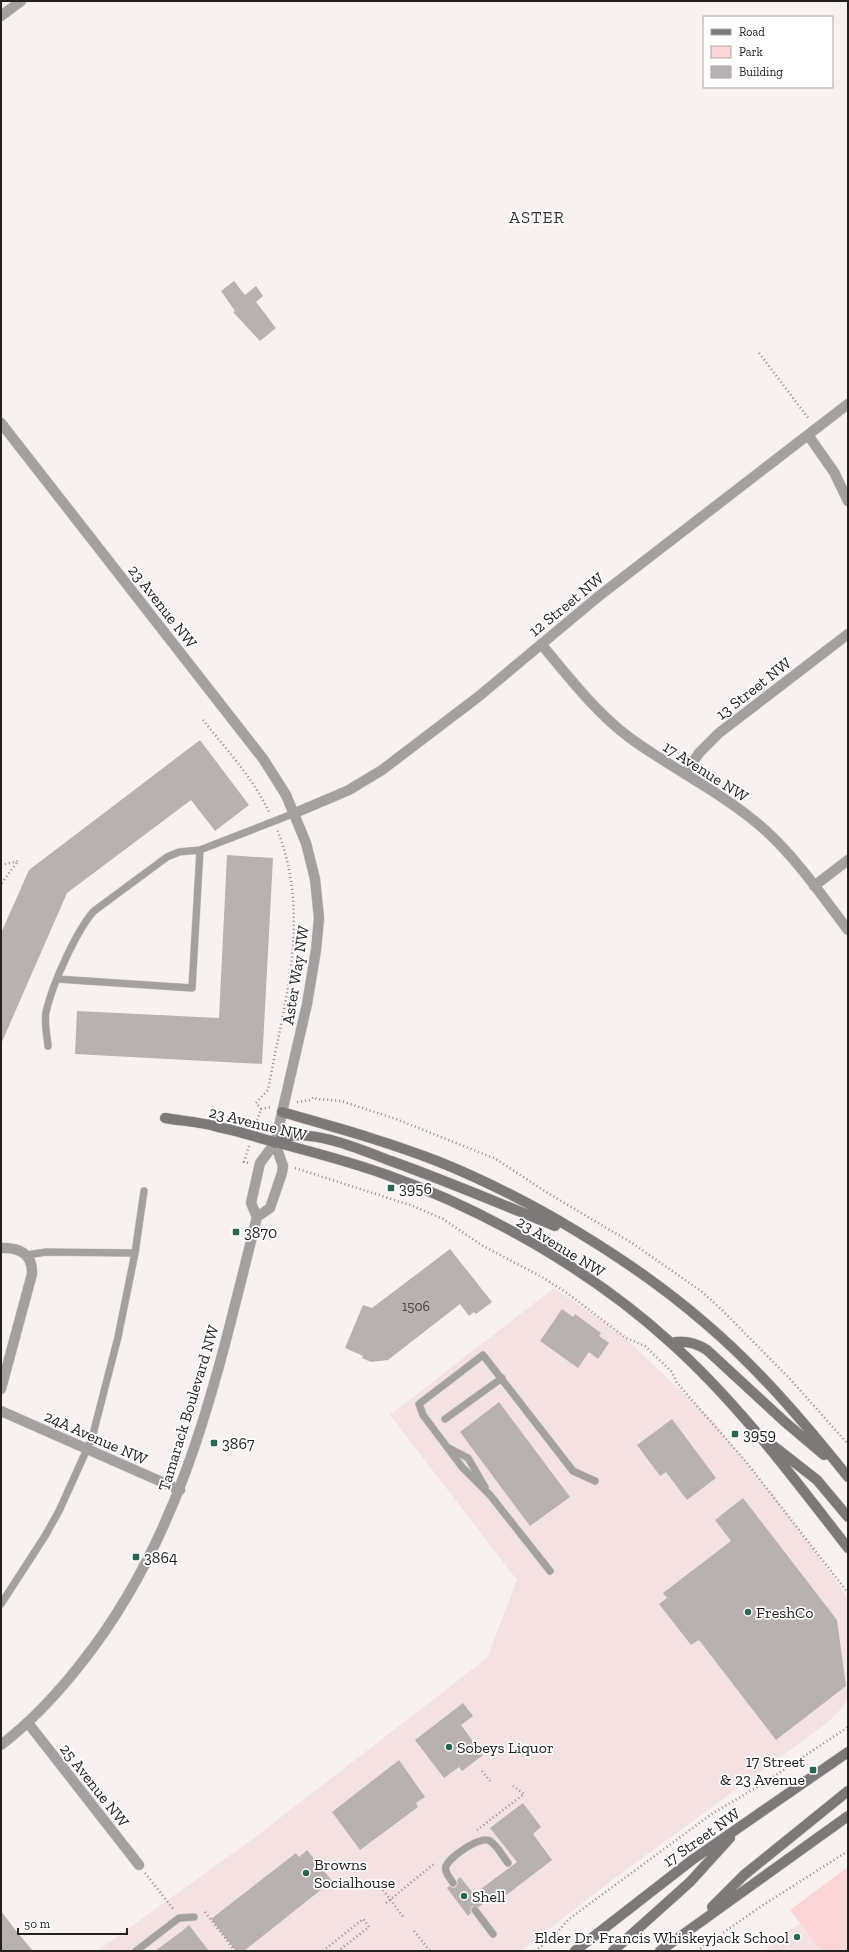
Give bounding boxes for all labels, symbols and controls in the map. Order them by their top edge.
legend [703,16,833,88]
text: Road [739,25,765,39]
text: Park [739,45,764,59]
text: Building [739,65,783,79]
district label: ASTER [509,207,565,227]
street label: 23 Avenue NW [124,561,201,652]
street label: 12 Street NW [525,568,608,640]
street label: 13 Street NW [712,653,795,724]
street label: 17 Avenue NW [660,737,752,806]
street label: Aster Way NW [278,924,313,1026]
street label: 23 Avenue NW [207,1102,309,1145]
place label: 3956 [399,1179,432,1198]
marker: 3956 [386,1183,396,1193]
street label: 23 Avenue NW [513,1212,608,1281]
place label: 3870 [244,1223,277,1242]
marker: 3870 [231,1227,241,1237]
house number: 1506 [402,1298,430,1315]
street label: Tamarack Boulevard NW [154,1323,223,1493]
street label: 24A Avenue NW [41,1406,150,1469]
place label: 3959 [743,1425,776,1444]
marker: 3959 [730,1429,740,1439]
place label: 3867 [222,1434,255,1453]
marker: 3867 [209,1438,219,1448]
place label: 3864 [144,1548,178,1567]
marker: 3864 [131,1552,141,1562]
place label: FreshCo [756,1603,813,1622]
marker: FreshCo [743,1607,753,1617]
place label: Sobeys Liquor [457,1738,554,1757]
street label: 25 Avenue NW [56,1740,133,1831]
marker: Sobeys Liquor [444,1742,454,1752]
place label: 17 Street & 23 Avenue [720,1752,805,1789]
marker: 17 Street & 23 Avenue [808,1765,818,1775]
street label: 17 Street NW [659,1804,743,1871]
place label: Browns Socialhouse [314,1855,395,1892]
marker: Browns Socialhouse [301,1868,311,1878]
place label: Shell [472,1887,506,1906]
marker: Shell [459,1891,469,1901]
scale bar [18,1910,127,1936]
text: 50 m [24,1917,51,1931]
place label: Elder Dr. Francis Whiskeyjack School [534,1928,789,1947]
marker: Elder Dr. Francis Whiskeyjack School [792,1932,802,1942]

